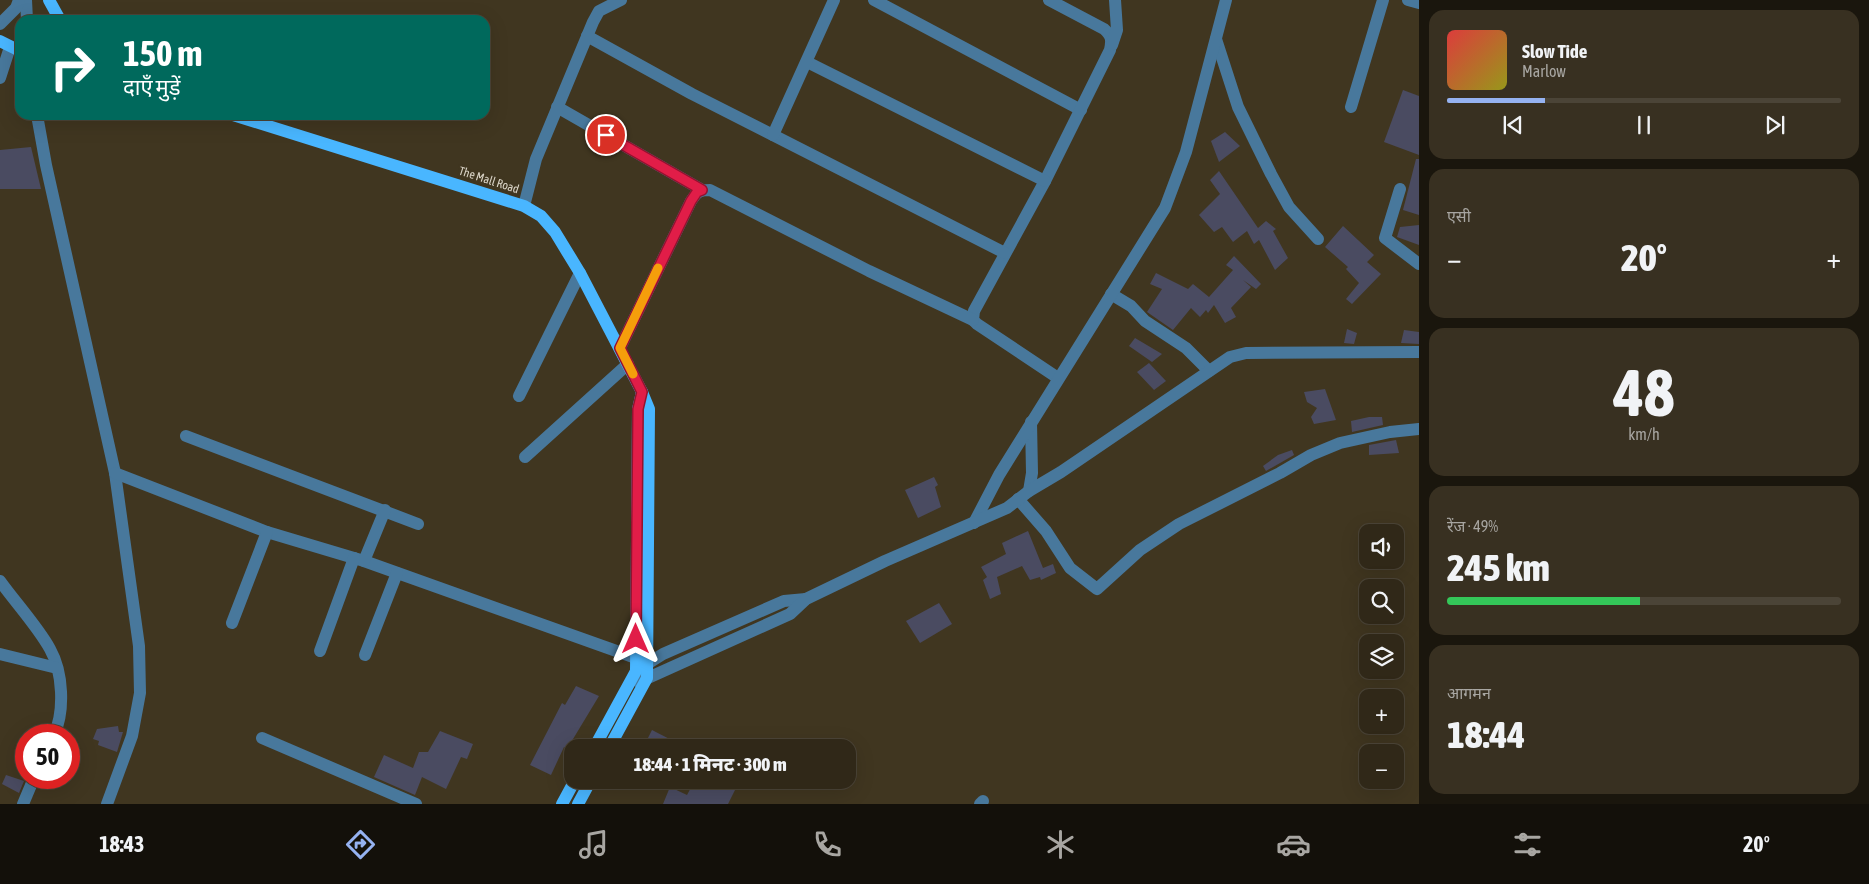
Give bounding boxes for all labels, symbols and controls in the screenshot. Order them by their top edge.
text: 150 m [123,33,202,73]
icon: right [40,35,105,100]
text: Slow Tide [1522,40,1587,62]
text: Marlow [1522,62,1566,80]
text: दाएँ मुड़ें [123,74,181,100]
icon: previous [1499,111,1527,139]
icon: pause [1630,111,1658,139]
icon: next [1761,111,1789,139]
pin [585,114,627,156]
icon: arrive [592,121,620,149]
street label: The Mall Road [457,164,521,196]
text: एसी [1447,207,1471,225]
text: 20° [1621,236,1667,279]
text: − [1447,242,1462,274]
text: + [1826,242,1841,274]
text: 48 [1613,355,1675,430]
text: km/h [1628,425,1660,443]
text: रेंज · 49% [1447,517,1498,535]
map controls [1359,524,1404,789]
button: sound [1359,524,1404,569]
text: 245 km [1447,546,1550,589]
button: search [1359,579,1404,624]
position arrow [609,612,661,664]
button: layers [1359,634,1404,679]
text: आगमन [1447,684,1491,702]
button: + [1359,689,1404,734]
text: 18:44 [1447,713,1525,756]
speed limit sign: 50 [15,724,80,789]
button: − [1359,744,1404,789]
text: 18:44 · 1 मिनट · 300 m [633,753,787,775]
icon: directions [343,827,378,862]
icon: music [576,827,611,862]
icon: phone [810,827,845,862]
icon: climate [1043,827,1078,862]
icon: car [1276,827,1311,862]
icon: filters [1510,827,1545,862]
text: 18:43 [99,831,144,857]
text: 20° [1743,831,1770,857]

